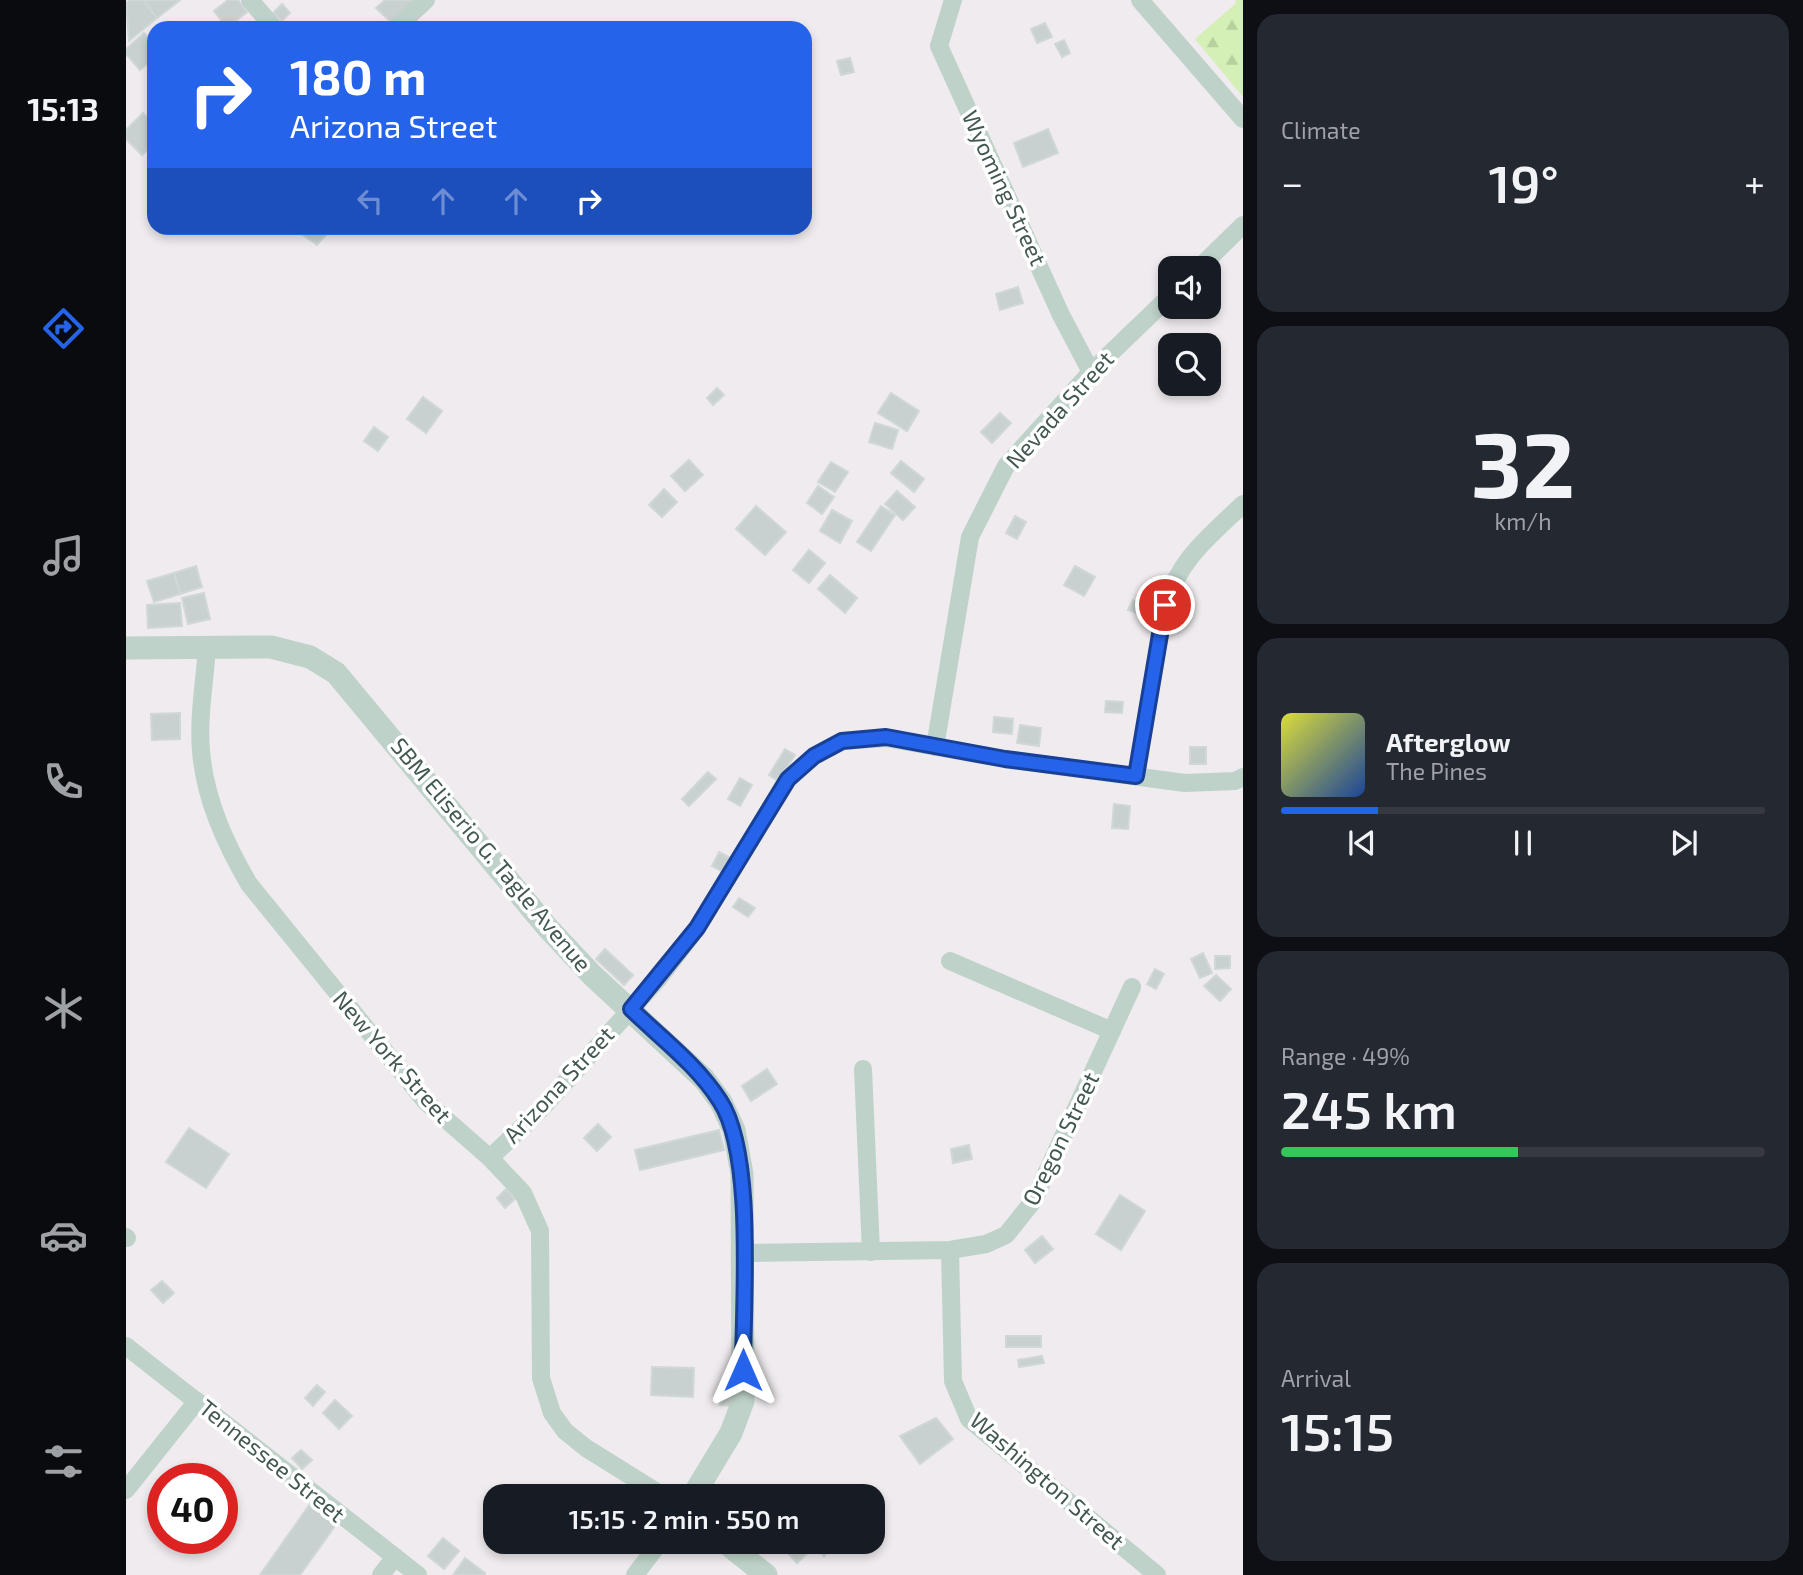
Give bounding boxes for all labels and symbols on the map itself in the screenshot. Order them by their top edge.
street label: Wyoming Street [957,106,1053,270]
street label: Nevada Street [999,345,1119,474]
pin [1135,575,1195,635]
street label: SBM Eliserio G. Tagle Avenue [386,732,598,977]
street label: New York Street [328,985,458,1128]
street label: Arizona Street [497,1020,619,1148]
street label: Oregon Street [1016,1067,1105,1210]
position arrow [706,1333,780,1407]
street label: Tennessee Street [194,1393,351,1528]
street label: Washington Street [965,1406,1131,1555]
speed limit sign: 40 [147,1463,238,1554]

